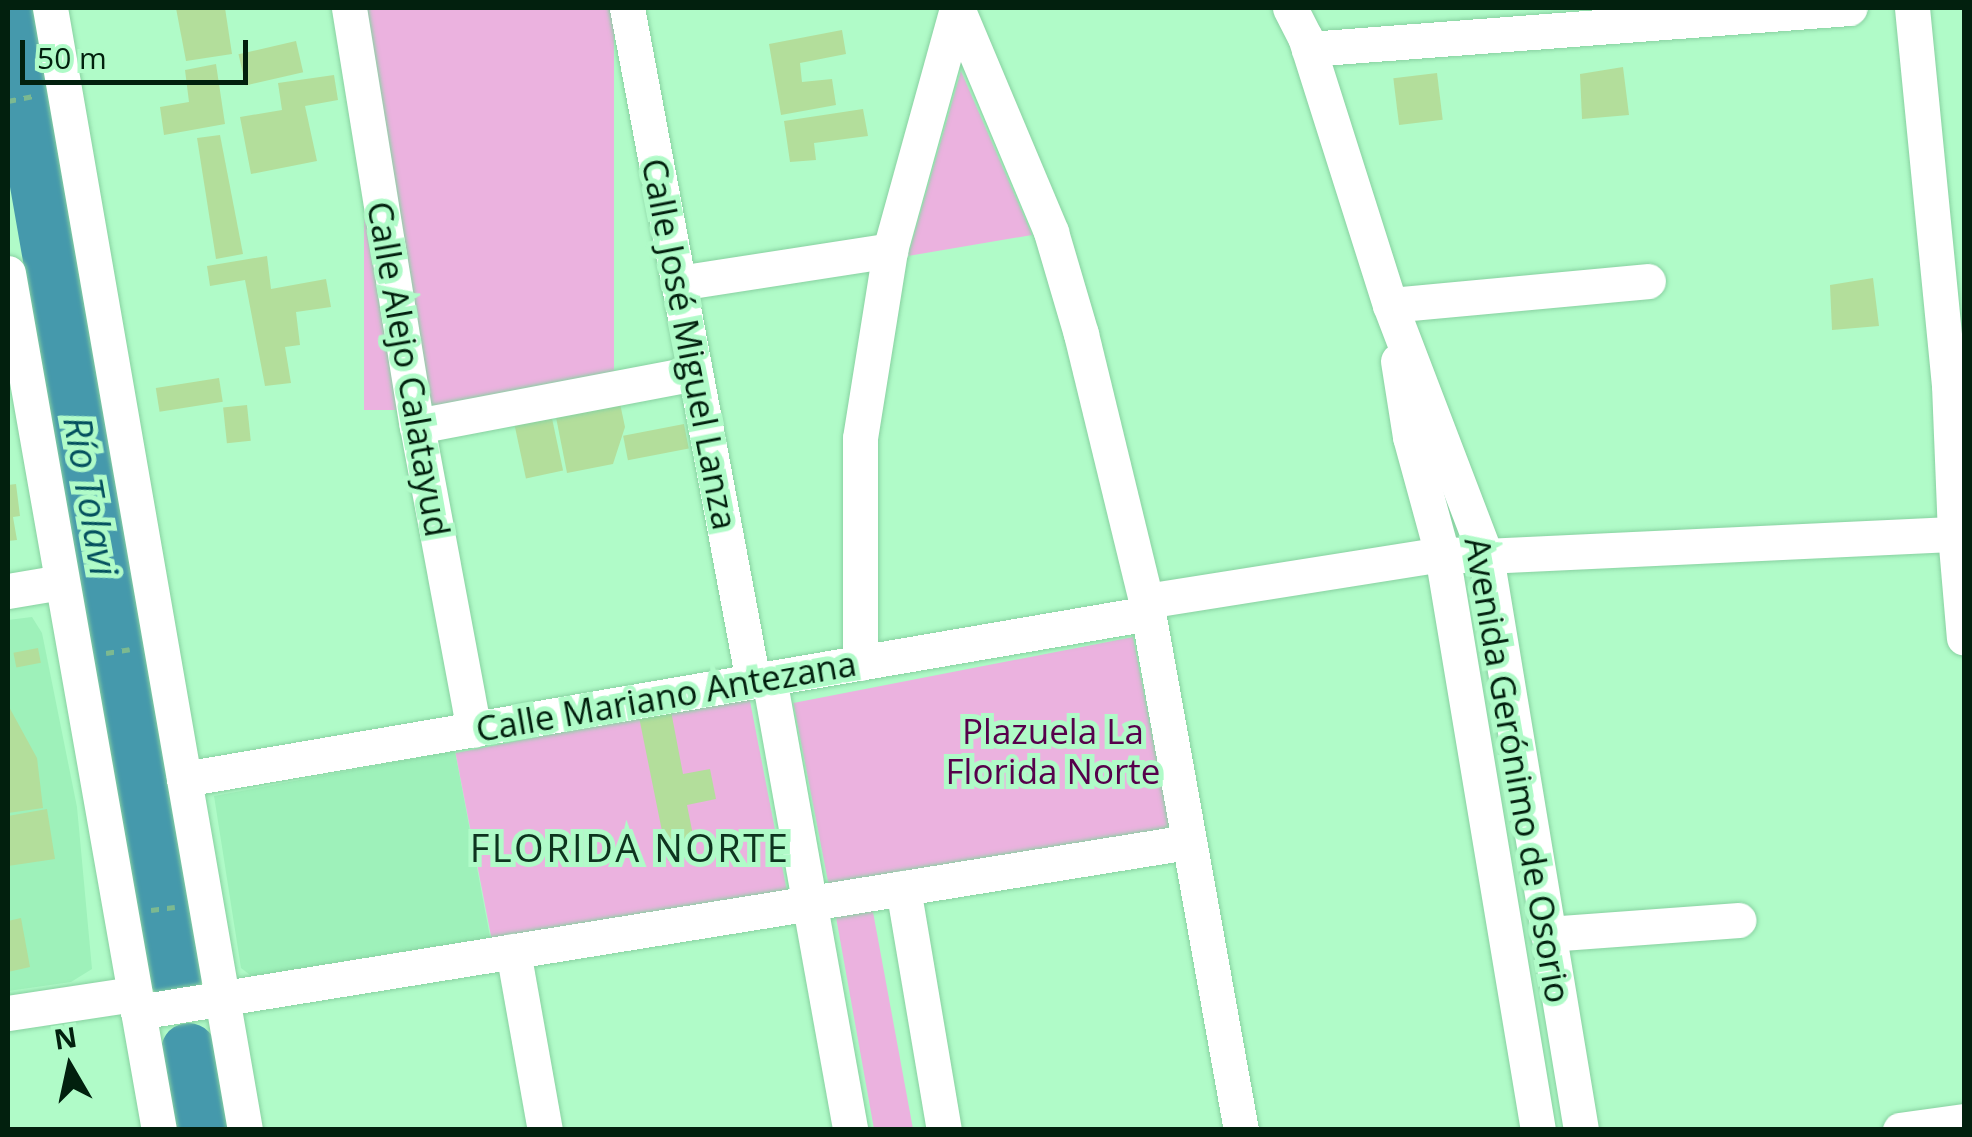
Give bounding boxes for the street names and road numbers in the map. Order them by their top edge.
street label: Calle José Miguel Lanza [633,155,747,533]
street label: Calle Alejo Calatayud [359,198,459,540]
street label: Avenida Gerónimo de Osorio [1456,534,1580,1006]
street label: Calle Mariano Antezana [473,642,859,750]

